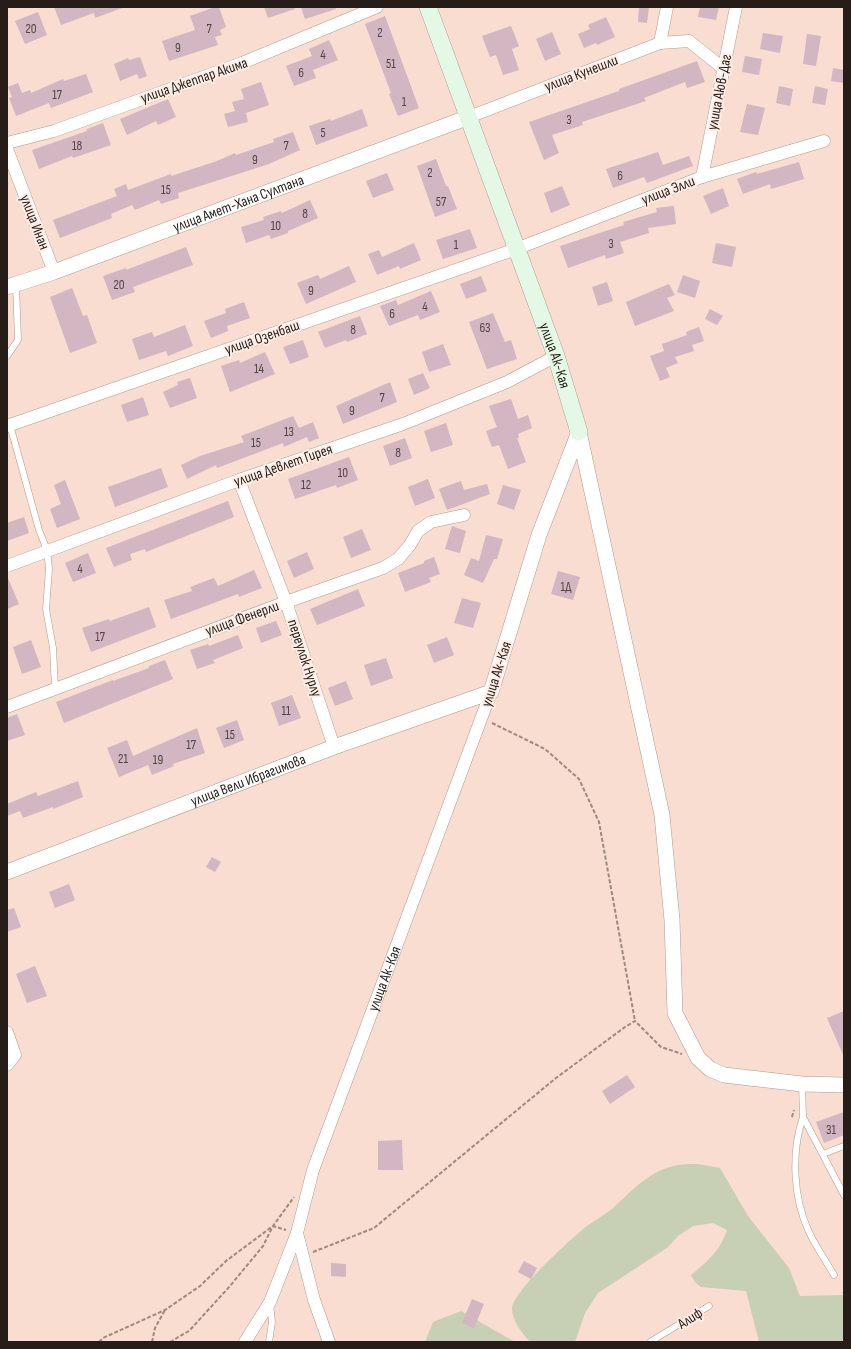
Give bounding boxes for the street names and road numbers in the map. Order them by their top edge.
street label: улица Кунешли [542,51,621,96]
street label: улица Джеппар Акима [138,53,250,108]
street label: улица Аюв-Даг [703,53,736,132]
street label: улица Амет-Хана Султана [170,170,307,237]
street label: улица Элли [639,172,698,209]
street label: улица Инан [15,192,54,252]
street label: улица Озенбаш [222,316,302,359]
street label: улица Ак-Кая [535,320,574,391]
street label: улица Девлет Гирея [231,440,335,491]
street label: улица Фенерли [203,596,282,641]
street label: переулок Нурлу [283,617,326,700]
street label: улица Ак-Кая [477,639,516,709]
street label: улица Вели Ибрагимова [188,750,309,811]
street label: улица Ак-Кая [364,943,406,1014]
street label: Алиф [673,1303,706,1334]

